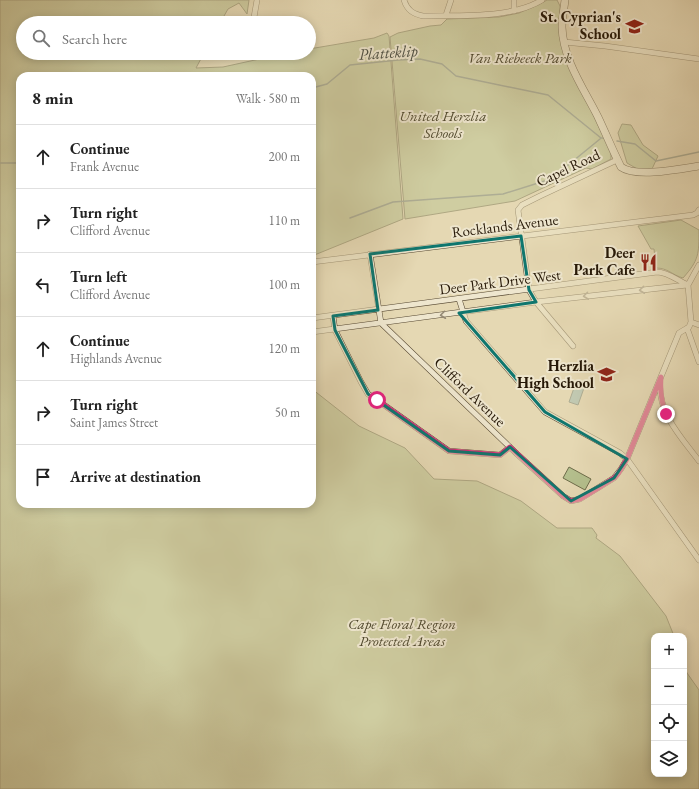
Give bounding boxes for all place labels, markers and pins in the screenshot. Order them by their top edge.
place label: St. Cyprian's School [540,7,622,43]
school or university icon: St. Cyprian's School [624,16,644,36]
place label: Deer Park Cafe [573,243,636,279]
restaurant icon: Deer Park Cafe [638,252,658,272]
place label: Herzlia High School [517,356,595,392]
school or university icon: Herzlia High School [597,365,617,385]

